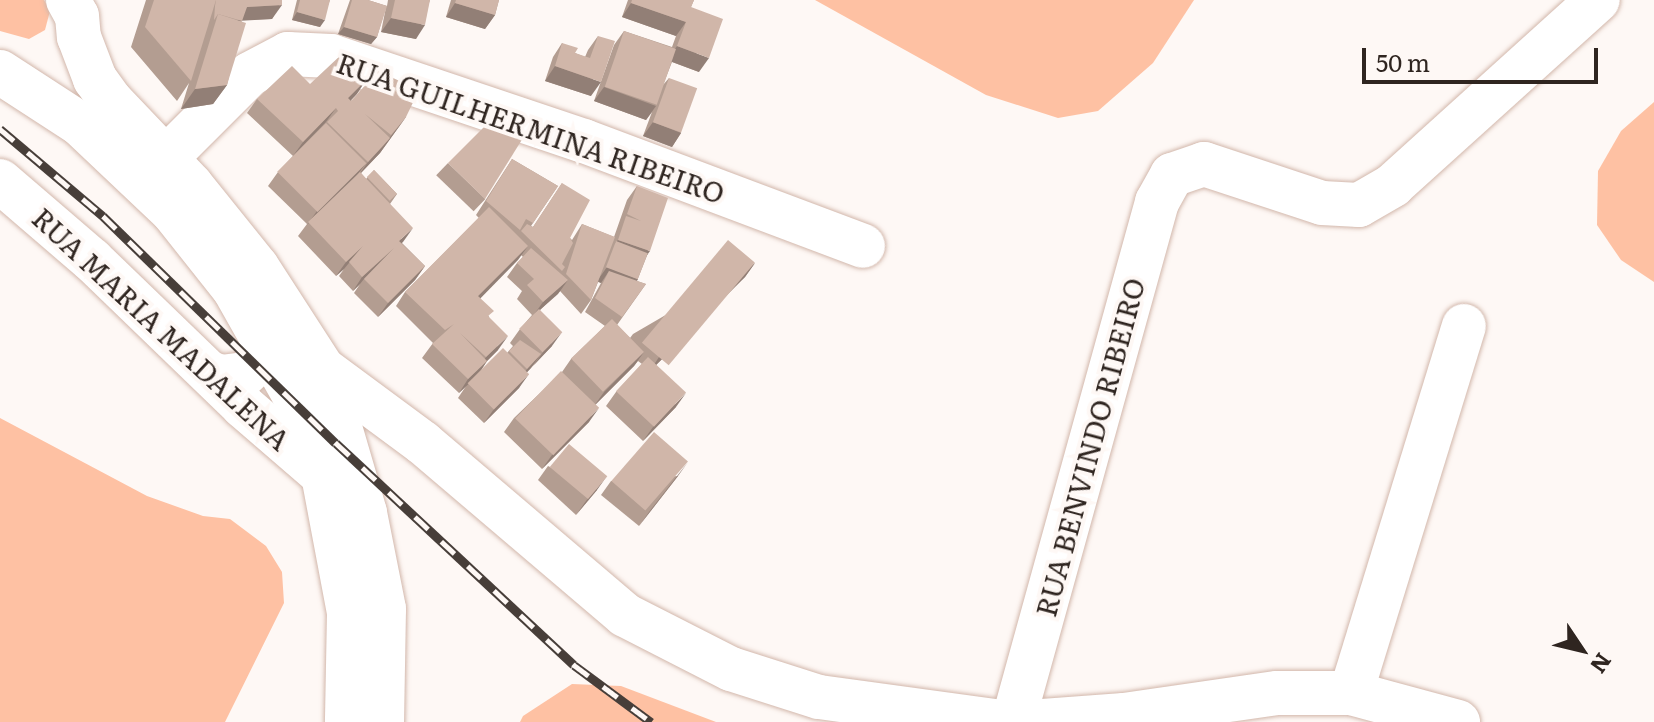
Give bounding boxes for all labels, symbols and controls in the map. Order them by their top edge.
scale bar [1366,32,1602,82]
text: 50 m [1376,44,1430,79]
street label: RUA GUILHERMINA RIBEIRO [333,45,729,209]
street label: RUA MARIA MADALENA [26,200,298,456]
street label: RUA BENVINDO RIBEIRO [1028,274,1150,620]
north arrow [1542,610,1622,690]
text: N [1583,647,1621,681]

